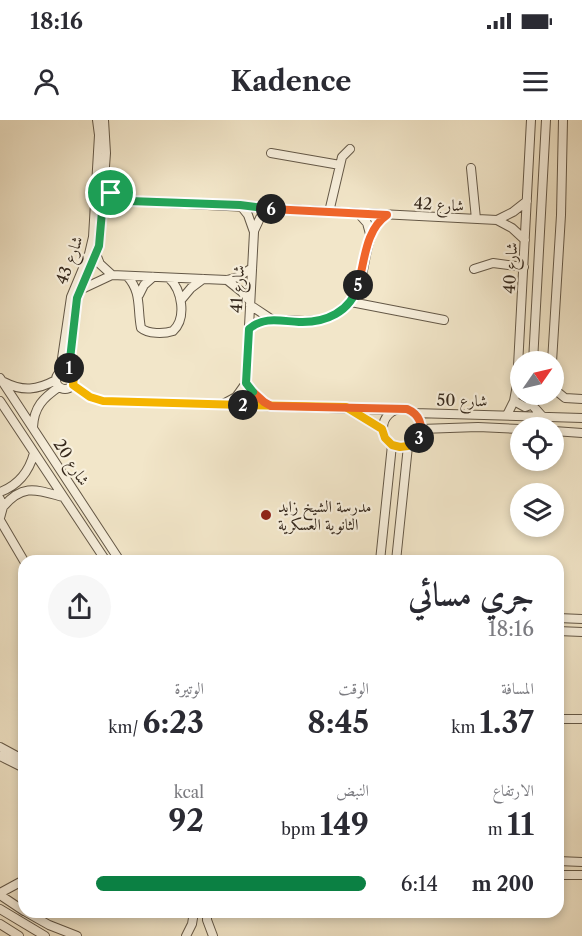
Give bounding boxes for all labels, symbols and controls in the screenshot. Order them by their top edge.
text: 18:16 [30,8,83,35]
icon: person [30,65,63,98]
text: Kadence [231,65,351,98]
icon: menu [519,65,552,98]
pin [85,167,136,218]
icon: arrive [94,176,127,209]
street label: شارع 42 [413,193,465,219]
pin: 6 [256,194,286,224]
text: 6 [266,199,276,219]
street label: شارع 43 [51,233,91,288]
street label: شارع 40 [499,242,525,294]
street label: شارع 41 [226,264,252,314]
pin: 5 [343,270,373,300]
text: 5 [354,275,362,295]
north arrow [510,351,564,405]
map controls [510,351,564,537]
pin: 1 [54,353,84,383]
text: 1 [65,358,73,378]
pin: 2 [228,390,258,420]
street label: شارع 50 [436,390,488,414]
text: 2 [238,395,248,415]
button: locate [510,417,564,471]
pin: 3 [404,423,434,453]
text: 3 [414,428,424,448]
street label: شارع 20 [46,435,94,491]
button: layers [510,483,564,537]
place label: مدرسة الشيخ زايد الثانوية العسكرية [278,496,372,535]
marker: مدرسة الشيخ زايد الثانوية العسكرية [259,508,273,522]
text: جري مسائي [408,574,534,615]
button: share [48,575,111,638]
text: 18:16 [488,617,534,641]
text: الوتيرة [174,678,204,698]
text: الوقت [338,678,369,698]
text: المسافة [501,678,534,698]
text: 6:23 [142,704,204,741]
text: 8:45 [307,704,369,741]
text: 1.37 [480,704,534,741]
text: /km [108,717,142,737]
text: km [451,717,480,737]
text: النبض [336,780,369,800]
text: الارتفاع [492,780,534,800]
text: kcal [174,782,204,802]
text: 92 [168,802,204,839]
text: 149 [320,806,369,843]
text: 11 [507,806,534,843]
text: bpm [281,819,320,839]
text: m [488,819,507,839]
text: 6:14 [401,872,438,896]
text: 200 m [472,872,534,896]

